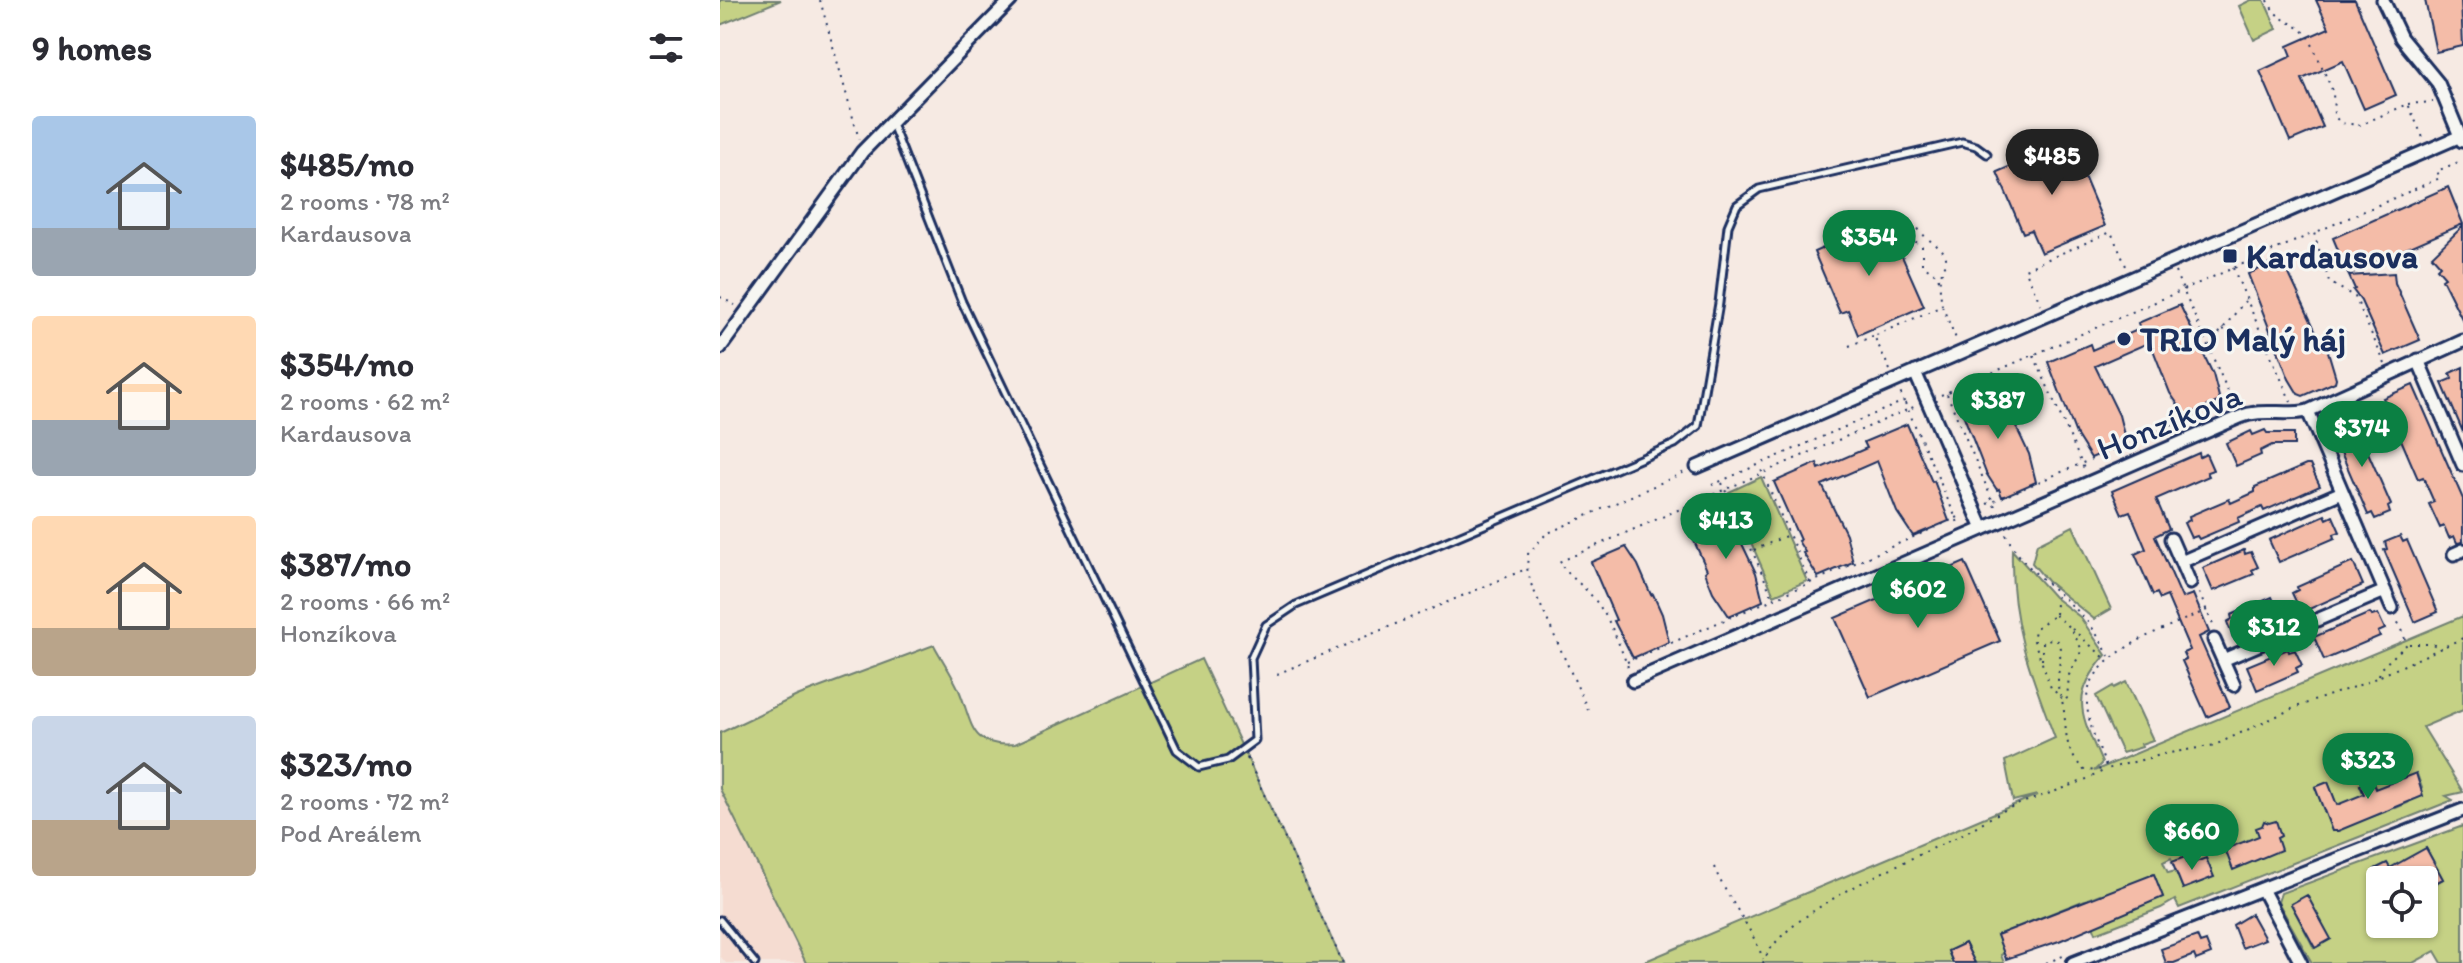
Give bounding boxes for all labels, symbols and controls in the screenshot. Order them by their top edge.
icon: filters [644,26,688,70]
text: 9 homes [32,28,152,69]
pin: $485 [2005,129,2099,197]
text: $485 [2024,139,2080,171]
text: $485/mo [280,144,414,185]
icon: home [96,148,192,244]
text: 2 rooms · 78 m² [280,185,450,217]
pin: $354 [1822,210,1916,278]
text: Kardausova [280,217,411,249]
text: $354 [1841,220,1897,252]
place label: Kardausova [2246,236,2418,277]
marker: Kardausova [2221,247,2239,265]
place label: TRIO Malý háj [2139,319,2346,360]
marker: TRIO Malý háj [2115,330,2133,348]
text: $354/mo [280,344,414,385]
icon: home [96,348,192,444]
pin: $387 [1951,373,2045,441]
street label: Honzíkova [2091,374,2248,469]
text: $387 [1971,383,2025,415]
text: 2 rooms · 62 m² [280,385,450,417]
pin: $374 [2315,401,2409,469]
text: $374 [2334,411,2390,443]
text: Kardausova [280,417,411,449]
pin: $413 [1679,493,1773,561]
text: $413 [1698,503,1754,535]
text: $387/mo [280,544,411,585]
icon: home [96,548,192,644]
pin: $602 [1871,562,1965,630]
text: $602 [1890,572,1946,604]
text: 2 rooms · 66 m² [280,585,450,617]
pin: $312 [2227,600,2321,668]
text: $312 [2247,610,2301,642]
text: Honzíkova [280,617,397,649]
pin: $323 [2321,733,2415,801]
text: $323 [2340,743,2396,775]
text: $323/mo [280,744,412,785]
icon: home [96,748,192,844]
text: 2 rooms · 72 m² [280,785,449,817]
pin: $660 [2145,804,2239,872]
text: $660 [2164,814,2220,846]
text: Pod Areálem [280,817,422,849]
map controls [2366,866,2438,938]
button: locate [2366,866,2438,938]

